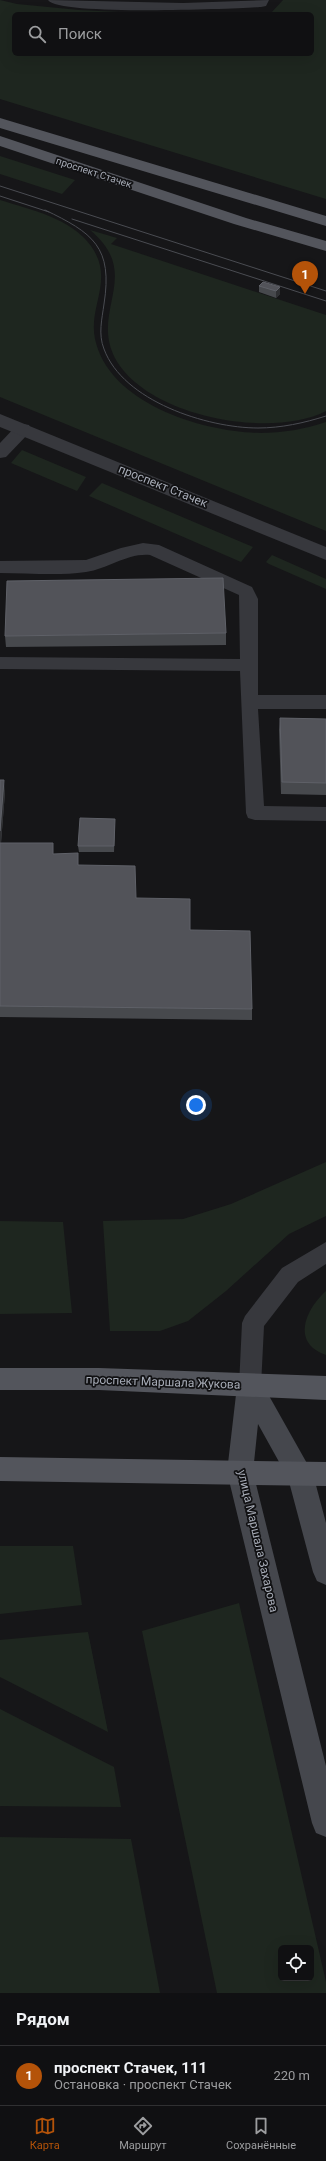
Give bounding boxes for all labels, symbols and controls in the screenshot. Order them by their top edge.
search box [12,12,314,56]
icon: search [26,23,48,45]
text: Поиск [58,25,102,43]
street label: проспект Стачек [55,155,134,190]
pin: 1 [292,261,318,294]
street label: проспект Стачек [116,462,210,510]
your location [186,1095,206,1115]
street label: проспект Маршала Жукова [85,1372,241,1392]
street label: улица Маршала Захарова [235,1469,281,1613]
map controls [278,1945,314,1981]
button: locate [278,1945,314,1981]
text: Рядом [16,2009,70,2029]
text: проспект Стачек, 111 [54,2059,207,2077]
text: 1 [25,2068,33,2083]
text: 220 m [273,2068,310,2083]
text: Остановка · проспект Стачек [54,2077,232,2092]
tab: Карта [30,2115,60,2152]
tab: Маршрут [119,2115,167,2152]
tab: Сохранённые [226,2115,296,2152]

